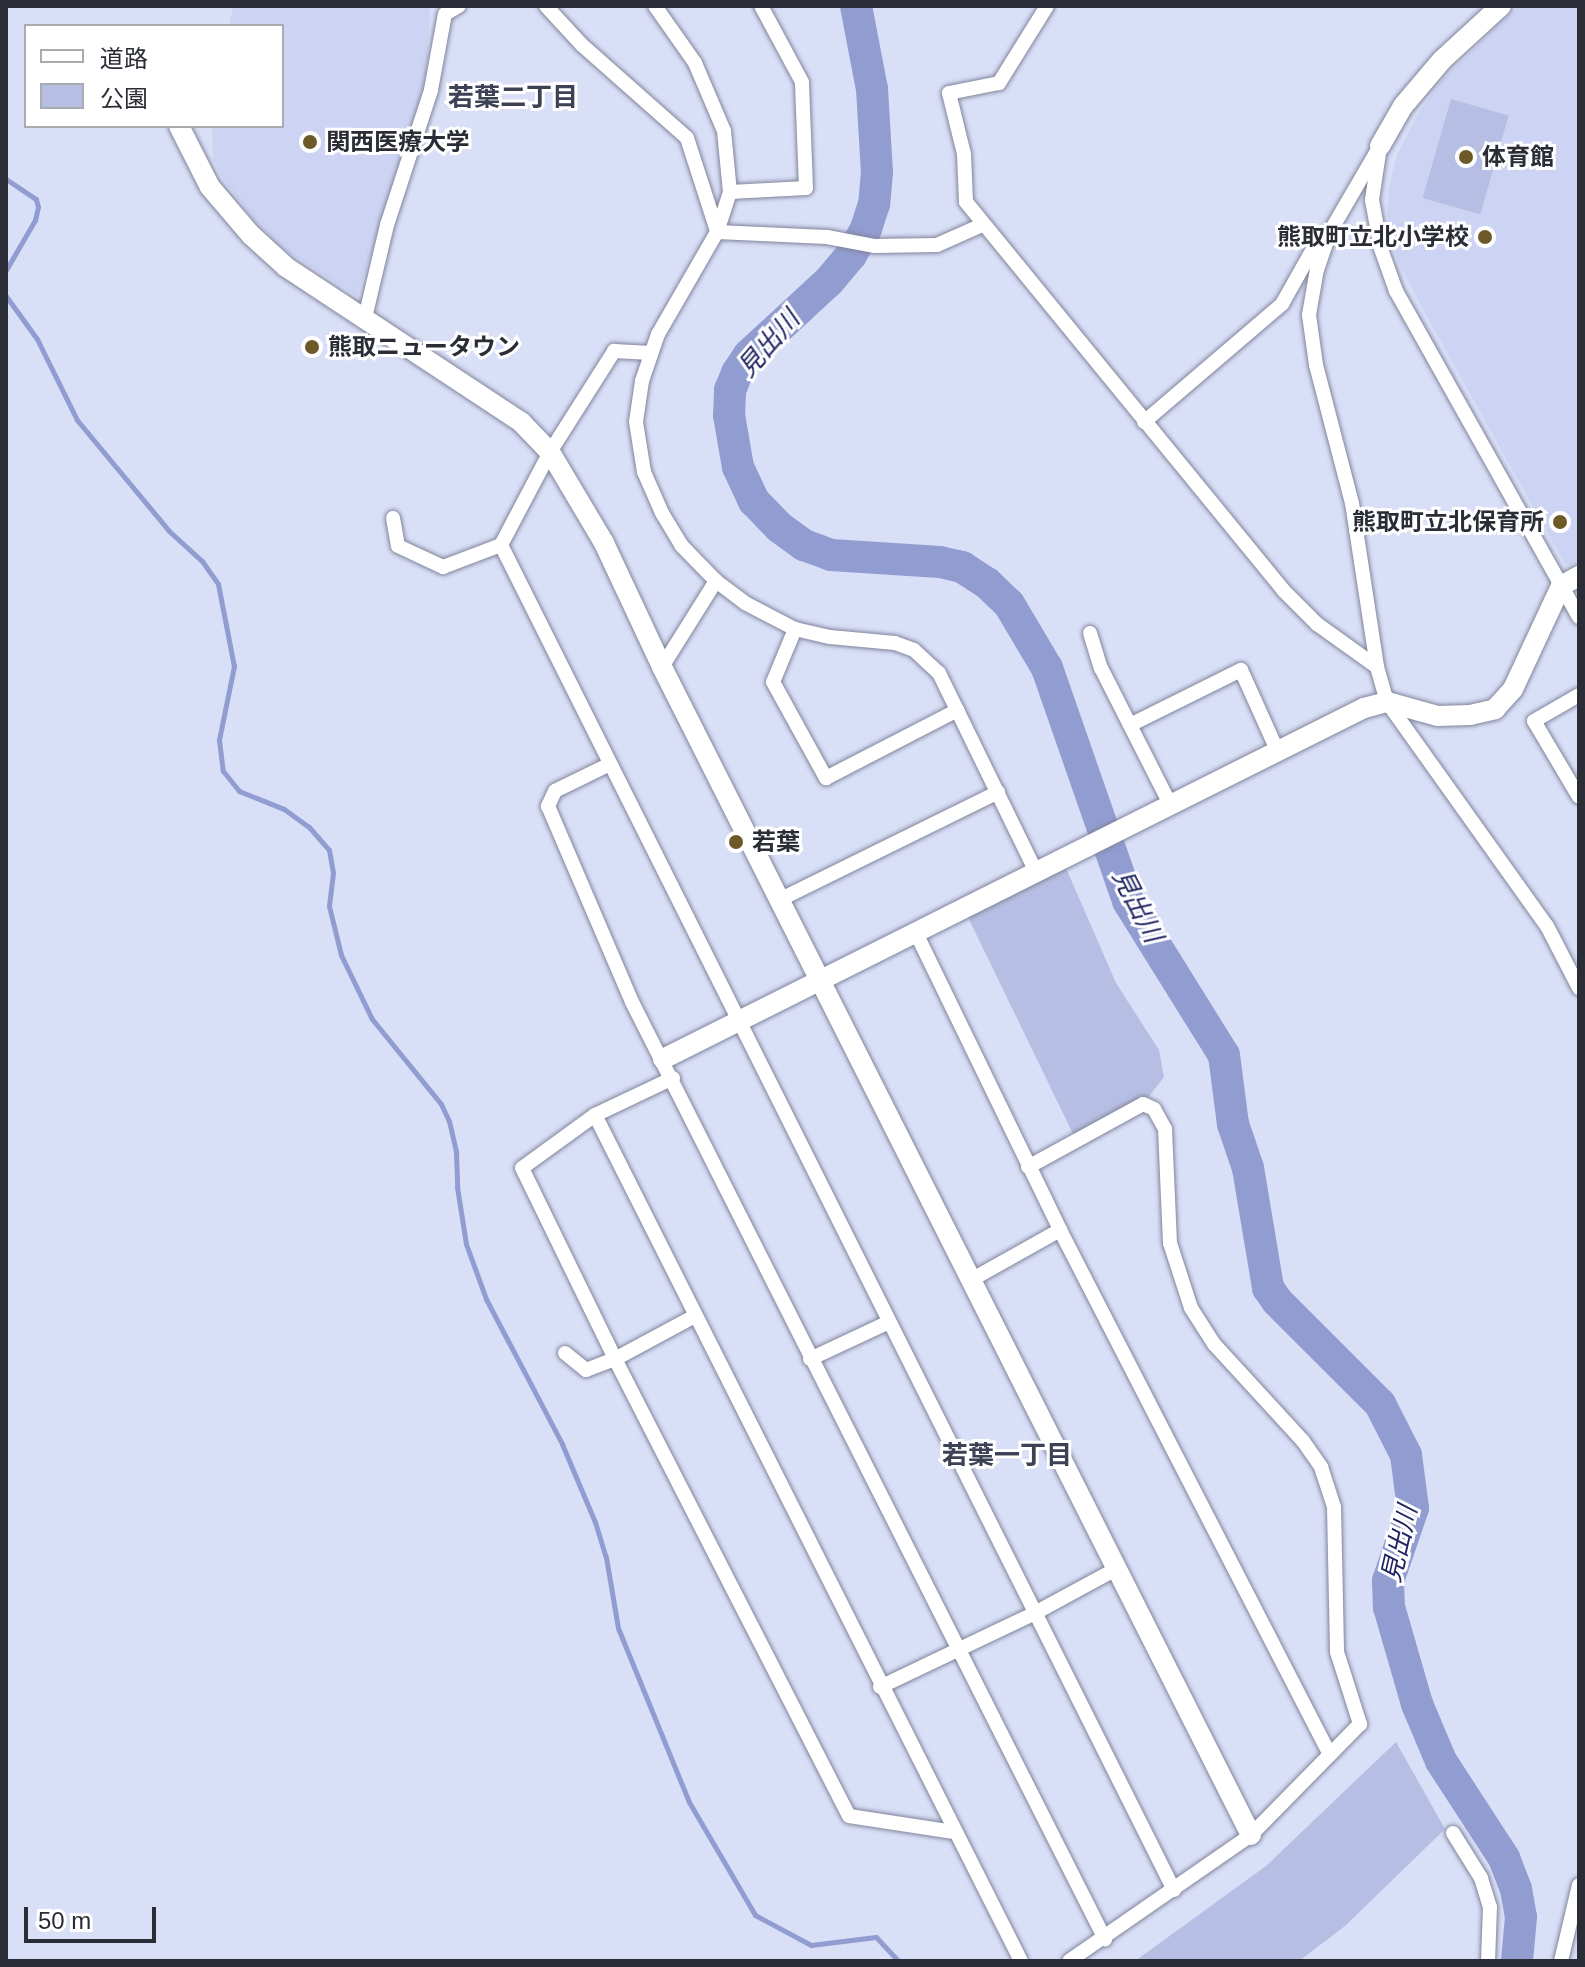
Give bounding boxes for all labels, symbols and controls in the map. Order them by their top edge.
legend [24,24,284,128]
text: 道路 [100,45,148,72]
district label: 若葉二丁目 [448,82,578,114]
text: 公園 [100,85,148,112]
place label: 関西医療大学 [326,128,470,156]
marker: 関西医療大学 [301,133,319,151]
place label: 体育館 [1482,143,1554,171]
marker: 体育館 [1457,148,1475,166]
place label: 熊取町立北小学校 [1277,223,1469,251]
marker: 熊取町立北小学校 [1476,228,1494,246]
water label: 見出川 [732,304,806,384]
place label: 熊取ニュータウン [328,333,520,361]
marker: 熊取ニュータウン [303,338,321,356]
place label: 熊取町立北保育所 [1352,508,1544,536]
marker: 熊取町立北保育所 [1551,513,1569,531]
place label: 若葉 [752,828,800,856]
marker: 若葉 [727,833,745,851]
water label: 見出川 [1105,864,1169,948]
district label: 若葉一丁目 [942,1440,1072,1472]
water label: 見出川 [1376,1502,1424,1586]
scale bar [28,1891,160,1941]
text: 50 m [38,1907,91,1934]

